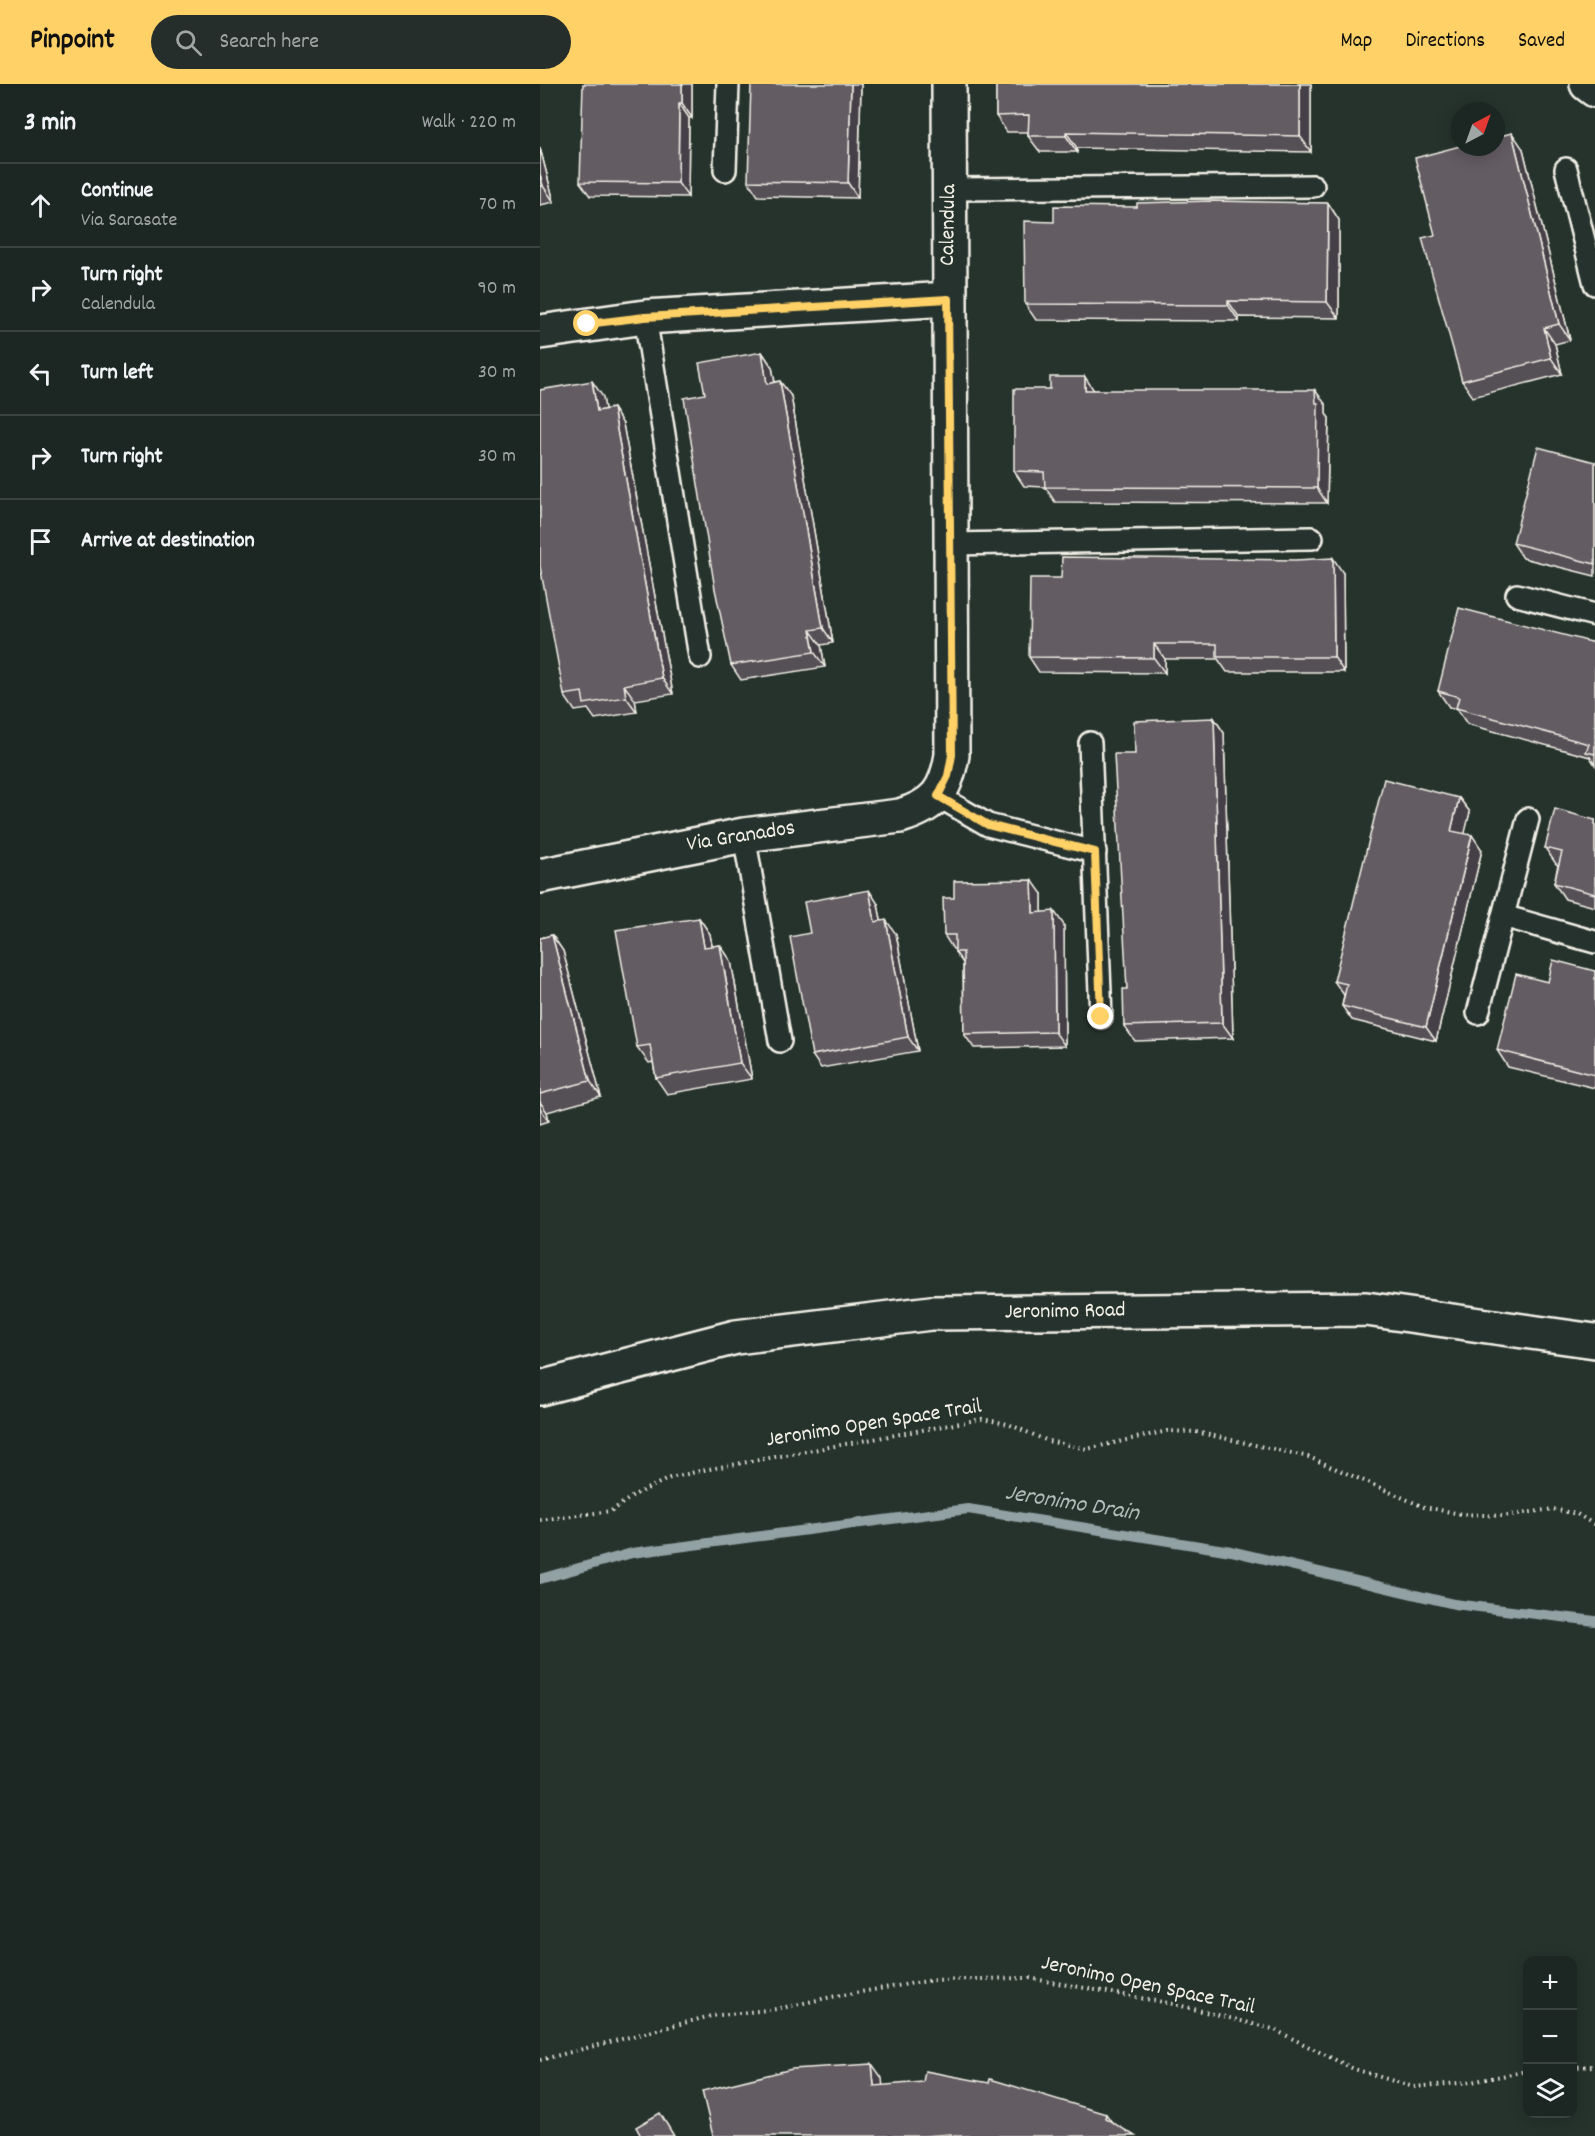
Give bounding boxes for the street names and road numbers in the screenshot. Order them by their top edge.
street label: Calendula [933,183,965,266]
street label: Via Granados [685,813,797,861]
street label: Jeronimo Road [1004,1295,1126,1329]
street label: Jeronimo Open Space Trail [764,1392,984,1456]
street label: Jeronimo Open Space Trail [1038,1948,1258,2024]

